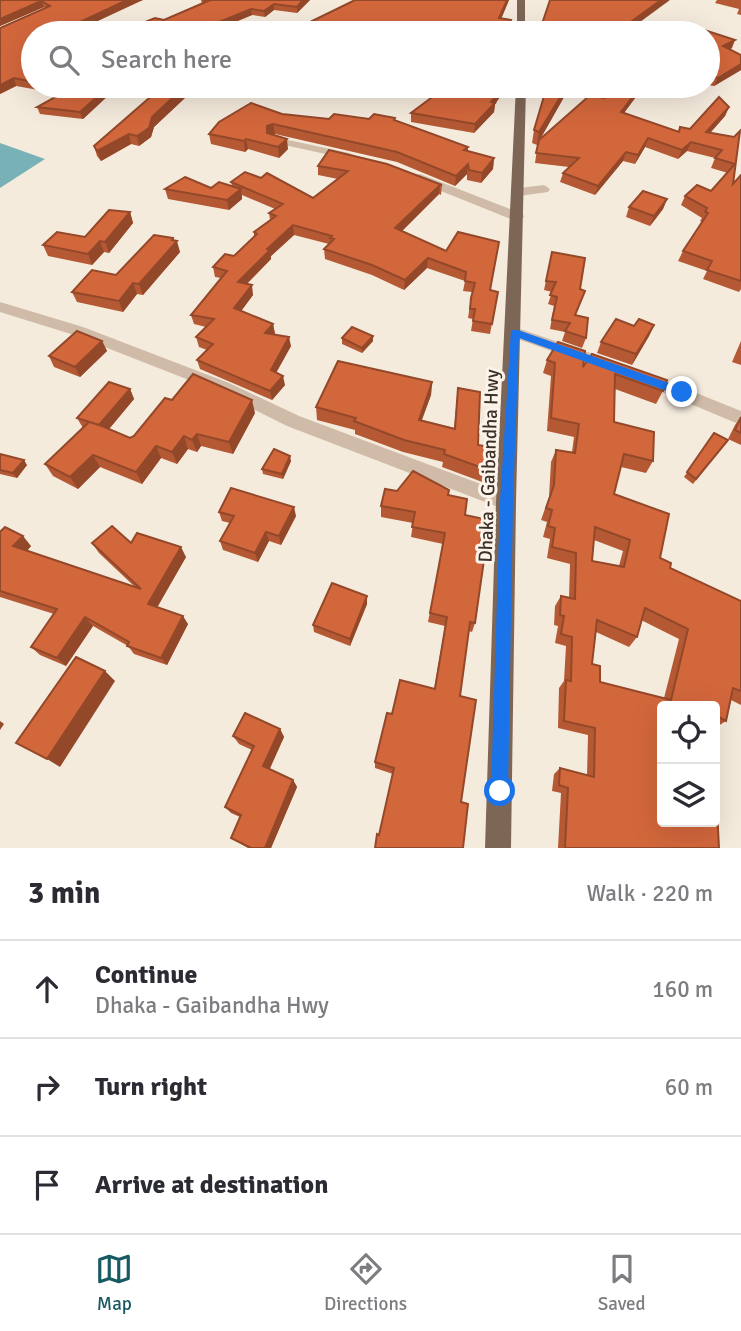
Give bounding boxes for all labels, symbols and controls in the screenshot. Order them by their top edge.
search box [21,21,720,98]
icon: search [45,41,83,79]
text: Search here [101,44,232,76]
street label: Dhaka - Gaibandha Hwy [474,369,504,563]
route end [666,376,697,407]
map controls [657,701,720,827]
button: locate [657,701,720,764]
button: layers [657,764,720,827]
route start [484,775,515,806]
text: 3 min [28,875,100,912]
text: Walk · 220 m [587,879,713,908]
text: Continue [95,959,197,991]
icon: ahead [28,970,66,1008]
text: 160 m [652,975,713,1004]
text: Dhaka - Gaibandha Hwy [95,991,329,1020]
icon: right [28,1068,66,1106]
text: Turn right [95,1071,207,1103]
text: 60 m [665,1073,713,1102]
icon: arrive [28,1166,66,1204]
text: Arrive at destination [95,1169,328,1201]
tab: Map [95,1250,133,1316]
tab: Directions [324,1250,407,1316]
tab: Saved [598,1250,646,1316]

